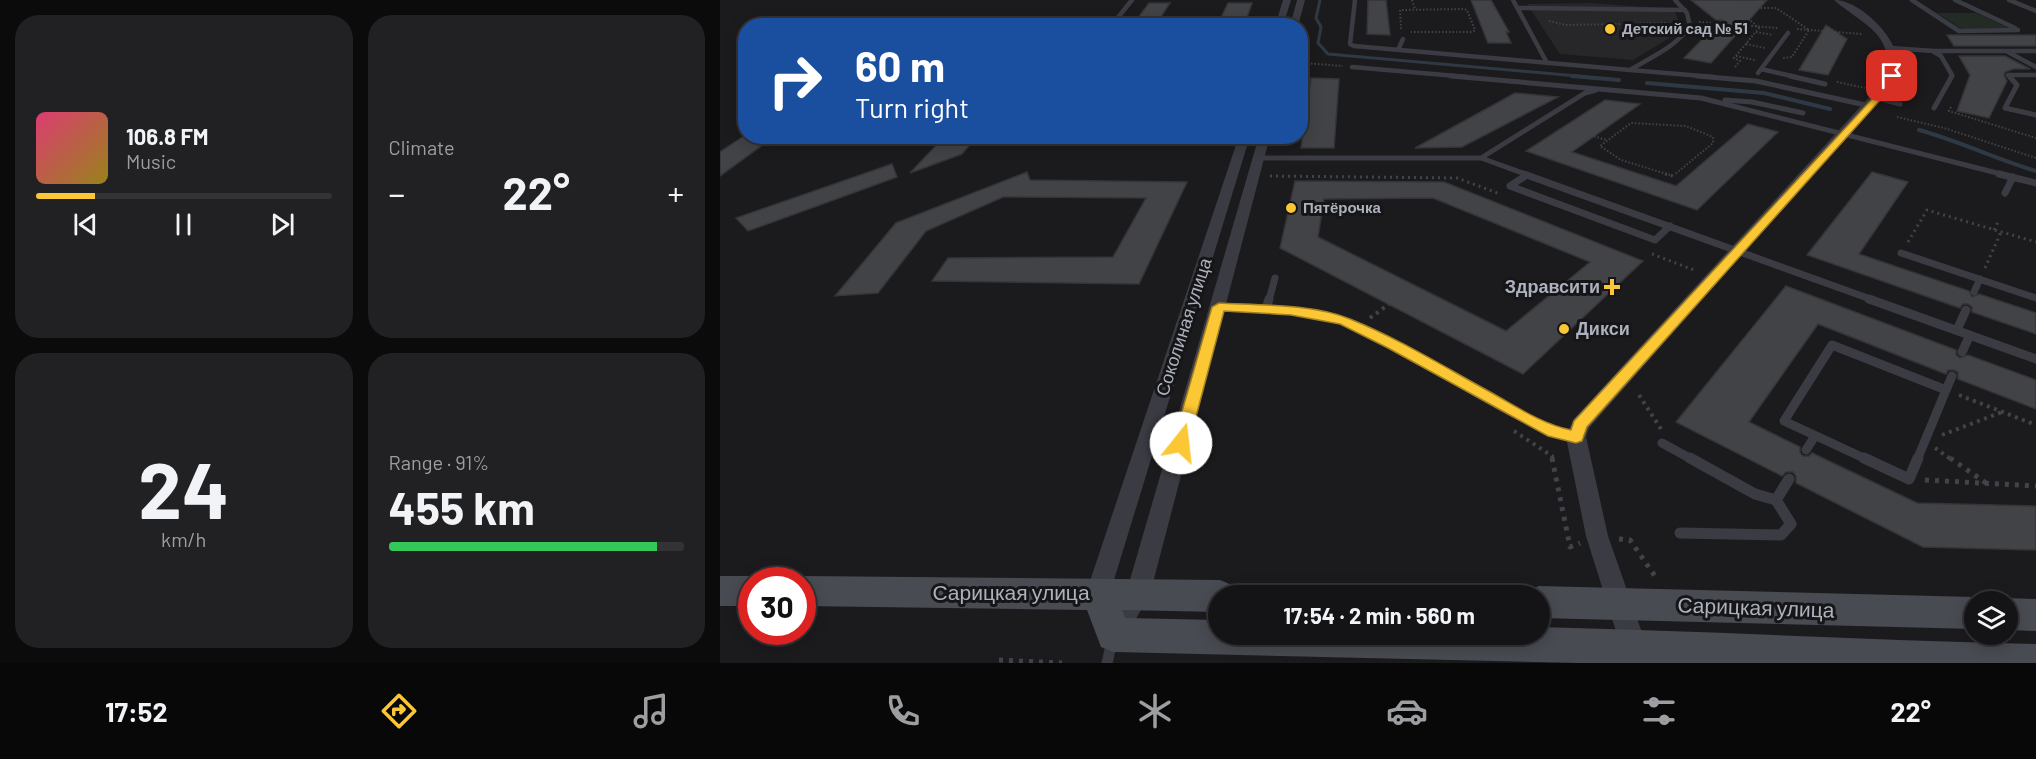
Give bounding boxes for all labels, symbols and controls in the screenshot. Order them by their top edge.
place label: Детский сад № 51 [1622,19,1748,37]
marker: Детский сад № 51 [1603,22,1617,36]
text: 60 m [855,40,945,90]
icon: right [756,42,834,120]
pin [1866,50,1917,101]
icon: arrive [1875,59,1908,92]
text: Turn right [855,91,969,123]
text: 106.8 FM [126,123,208,149]
text: Climate [389,135,455,159]
text: Music [126,149,176,173]
text: 22° [503,165,570,219]
text: − [389,173,405,213]
text: + [667,173,684,213]
place label: Пятёрочка [1303,198,1381,216]
marker: Пятёрочка [1284,201,1298,215]
icon: previous [69,208,102,241]
icon: pause [167,208,200,241]
icon: next [266,208,299,241]
street label: Соколиная улица [1150,254,1216,399]
place label: Здравсити [1505,275,1600,297]
marker: Здравсити [1605,280,1619,294]
place label: Дикси [1576,317,1630,339]
marker: Дикси [1557,322,1571,336]
position arrow [1149,411,1213,475]
text: 24 [138,441,229,535]
text: Range · 91% [389,450,489,474]
text: 455 km [389,480,535,534]
text: km/h [161,527,206,551]
speed limit sign: 30 [738,567,816,645]
street label: Сарицкая улица [932,579,1090,604]
street label: Сарицкая улица [1677,591,1835,622]
map controls [1964,591,2018,645]
button: layers [1964,591,2018,645]
text: 17:54 · 2 min · 560 m [1283,602,1475,628]
icon: directions [378,690,420,732]
icon: music [630,690,672,732]
icon: phone [882,690,924,732]
icon: climate [1134,690,1176,732]
icon: car [1386,690,1428,732]
icon: filters [1638,690,1680,732]
text: 17:52 [105,695,168,727]
text: 22° [1891,695,1931,727]

